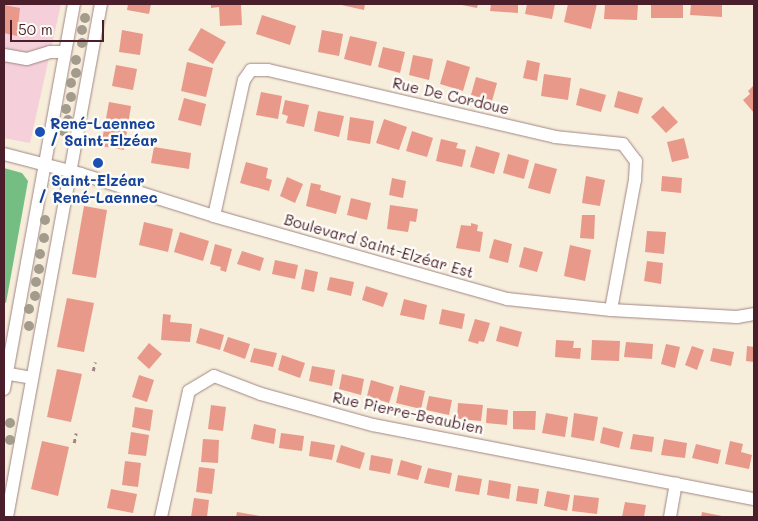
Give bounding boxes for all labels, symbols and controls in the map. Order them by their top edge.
scale bar [12,10,106,42]
text: 50 m [18,19,53,39]
street label: Rue De Cordoue [391,74,511,118]
place label: René-Laennec / Saint-Elzéar [50,114,158,149]
marker: René-Laennec / Saint-Elzéar [34,126,46,138]
marker: Saint-Elzéar / René-Laennec [92,157,104,169]
place label: Saint-Elzéar / René-Laennec [38,171,158,206]
street label: Boulevard Saint-Elzéar Est [282,210,476,282]
street label: Rue Pierre-Beaubien [331,388,485,438]

